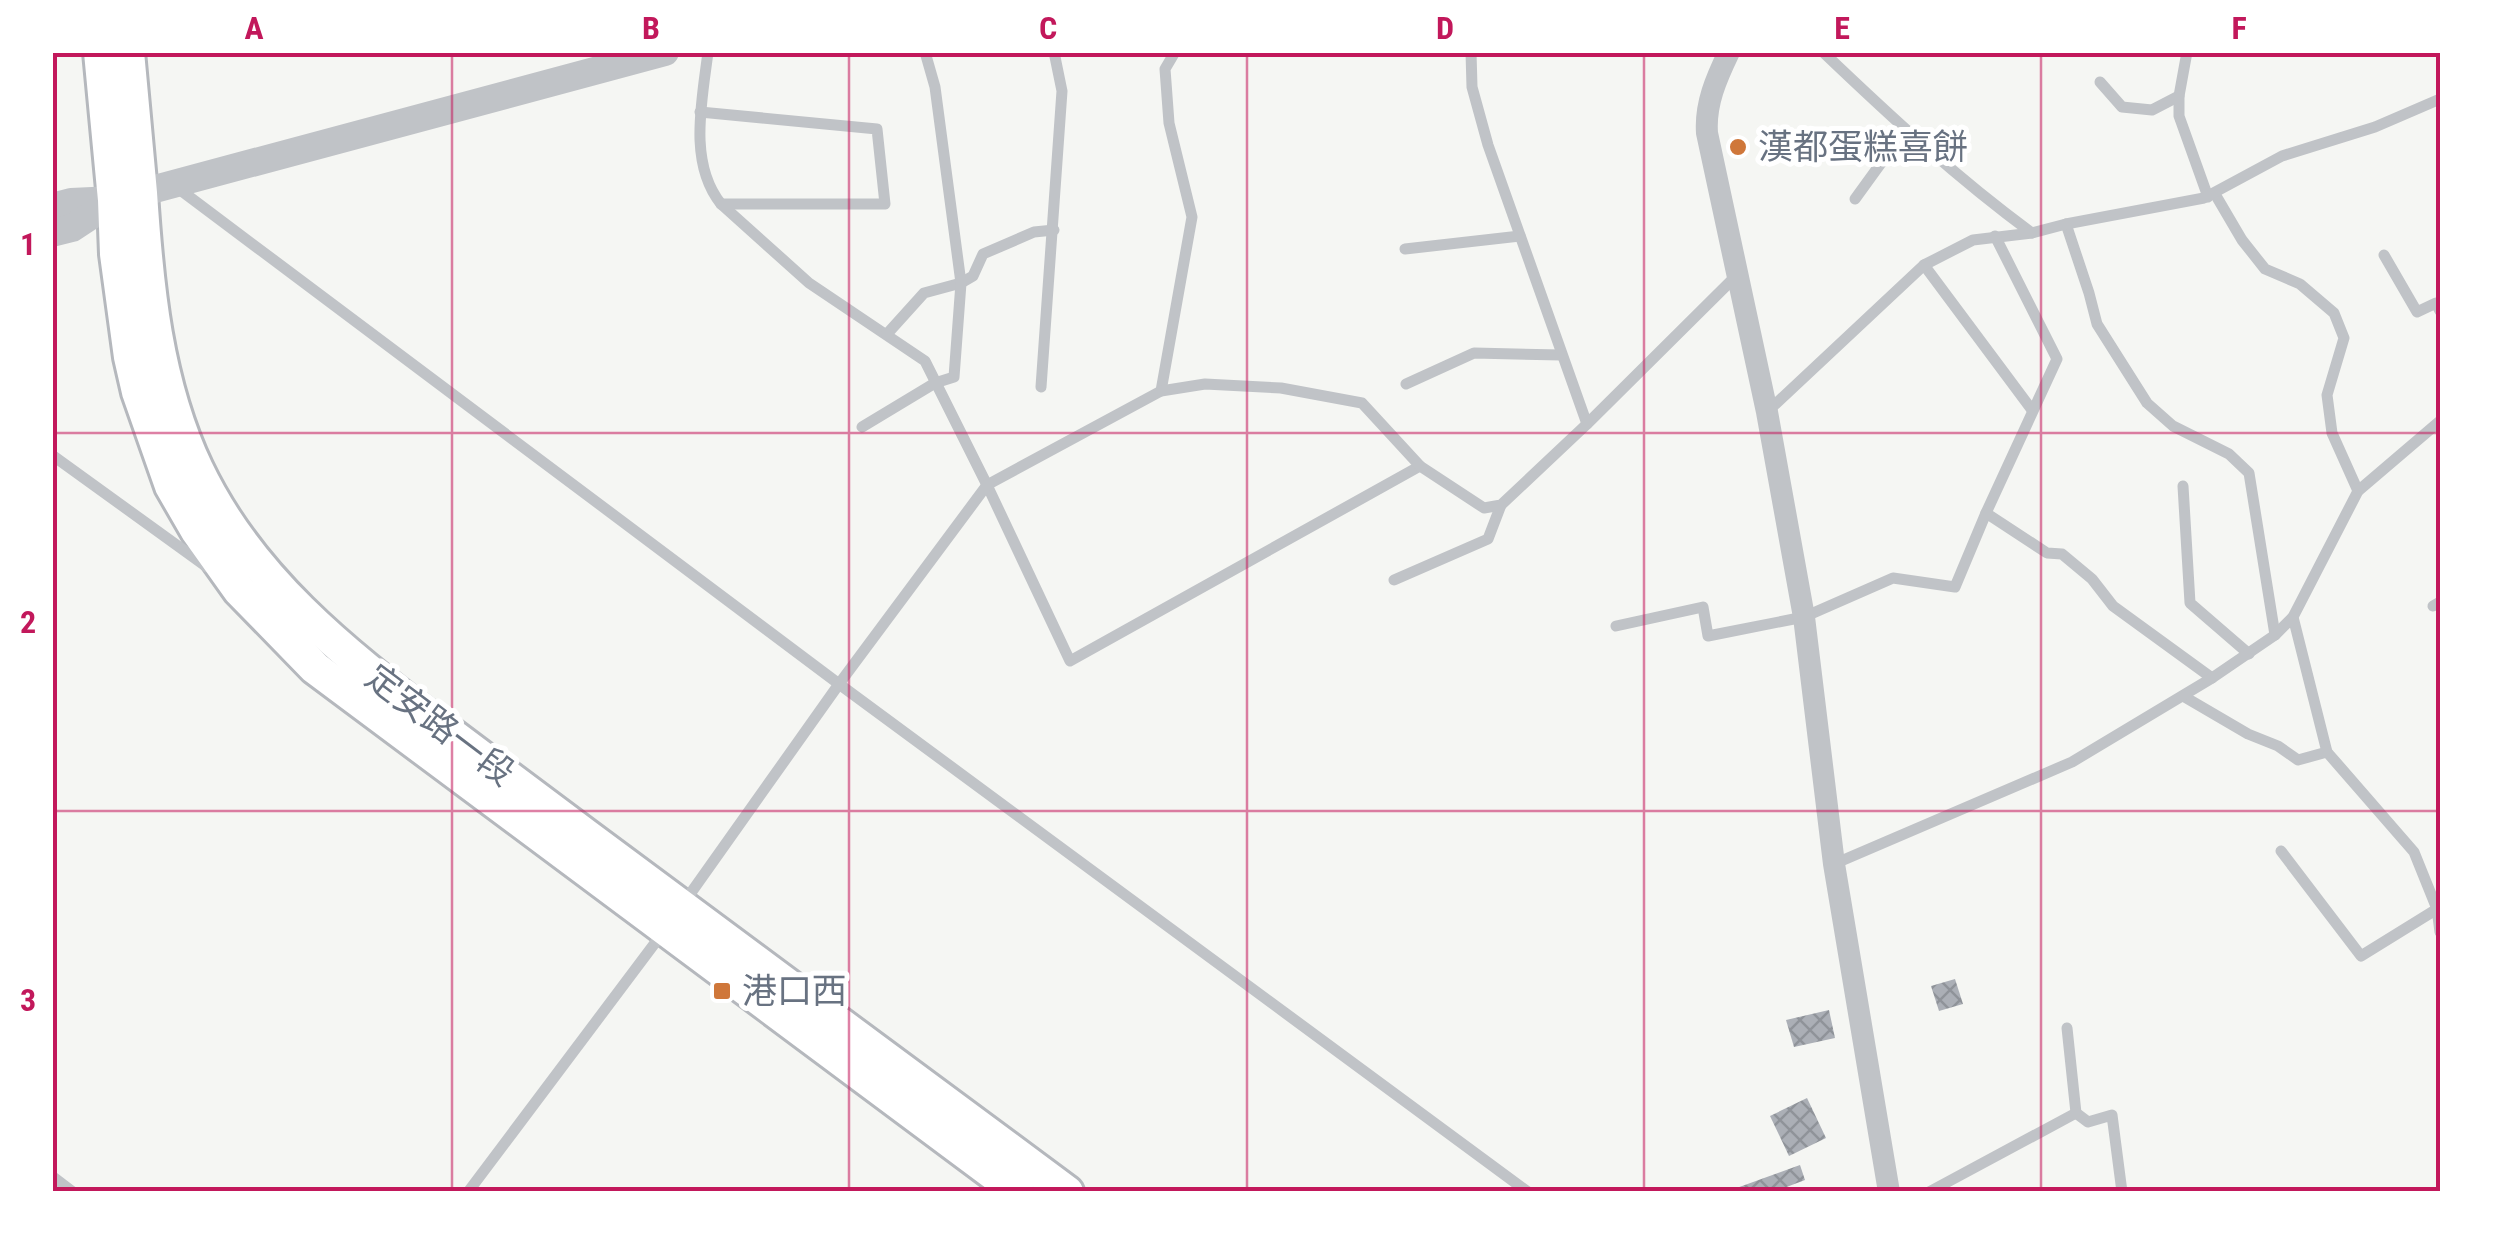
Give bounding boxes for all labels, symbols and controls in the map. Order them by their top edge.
text: A [244,9,264,47]
text: B [642,9,660,47]
text: C [1039,9,1057,47]
text: D [1436,9,1454,47]
text: E [1834,9,1850,47]
text: F [2231,9,2247,47]
place label: 漢都蛋糕喜餅 [1758,127,1968,168]
marker: 漢都蛋糕喜餅 [1727,136,1749,158]
text: 1 [20,225,36,263]
text: 2 [20,603,36,641]
street label: 定安路一段 [357,656,522,794]
place label: 港口西 [742,971,847,1012]
marker: 港口西 [711,980,733,1002]
text: 3 [20,981,36,1019]

